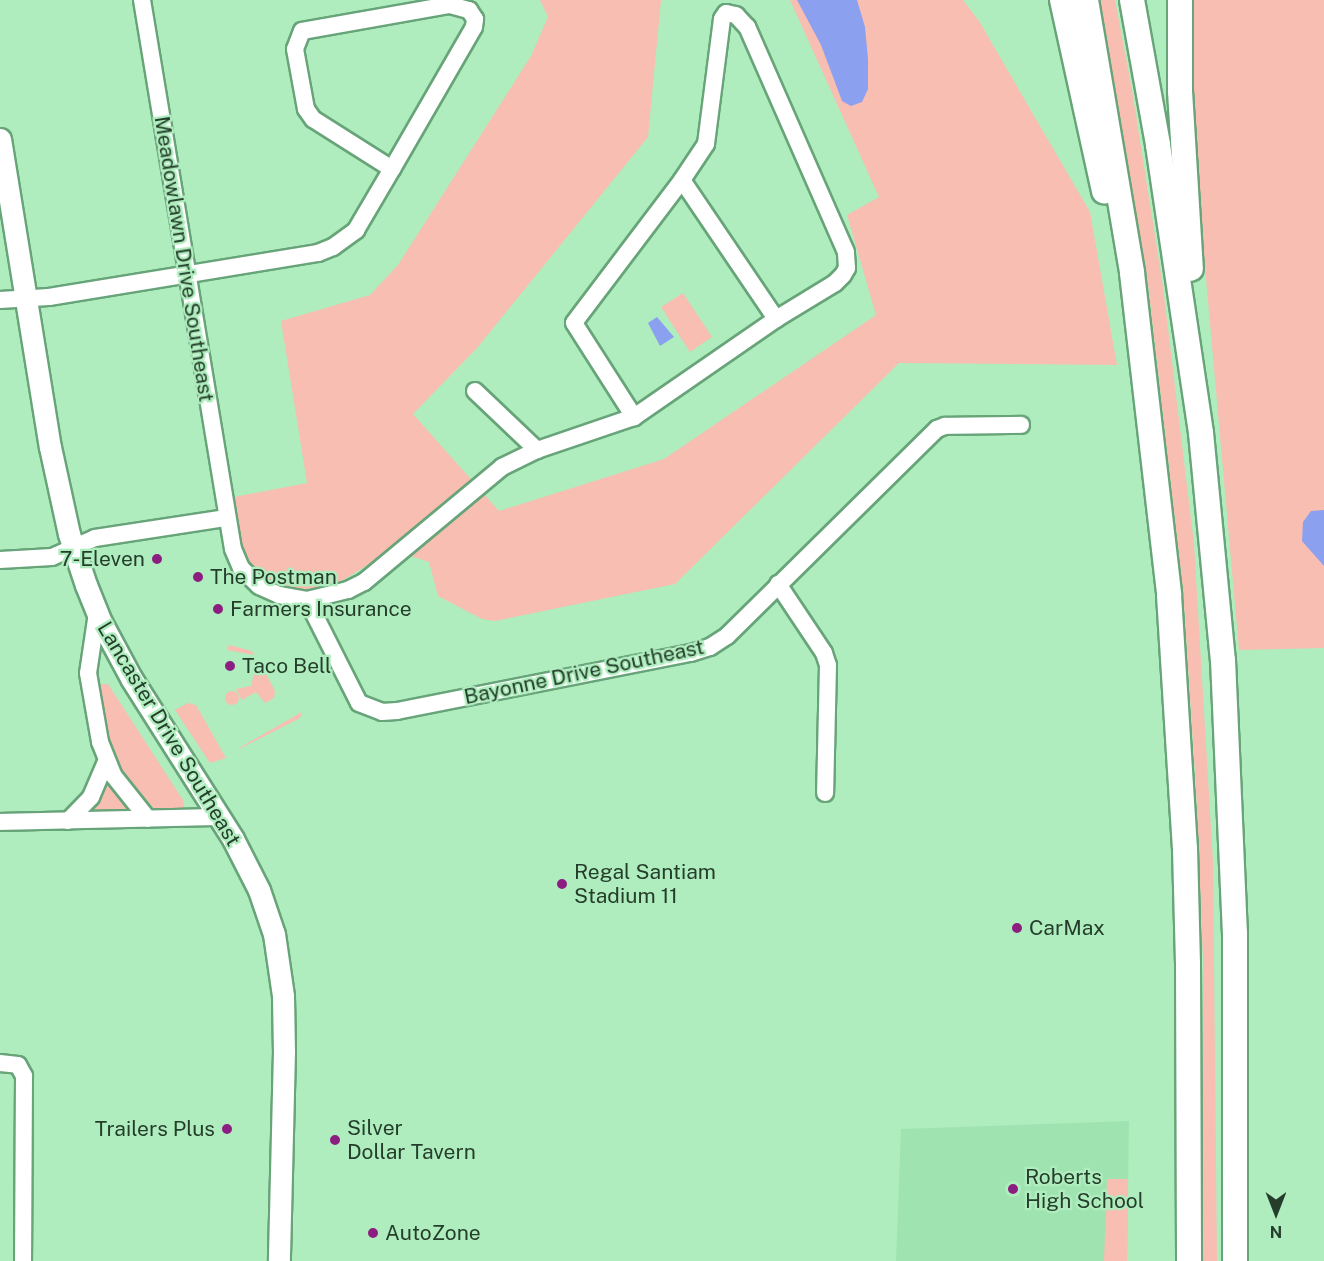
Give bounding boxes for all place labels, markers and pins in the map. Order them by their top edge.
place label: 7-Eleven [60,546,145,572]
marker: 7-Eleven [150,552,164,566]
place label: The Postman [210,564,337,590]
marker: The Postman [191,570,205,584]
place label: Farmers Insurance [230,596,412,622]
marker: Farmers Insurance [211,602,225,616]
place label: Taco Bell [242,653,332,679]
marker: Taco Bell [223,659,237,673]
place label: Regal Santiam Stadium 11 [574,859,716,909]
marker: Regal Santiam Stadium 11 [555,877,569,891]
place label: CarMax [1029,915,1105,941]
marker: CarMax [1010,921,1024,935]
place label: Silver Dollar Tavern [347,1115,476,1165]
place label: Trailers Plus [95,1116,215,1142]
marker: Trailers Plus [220,1122,234,1136]
marker: Silver Dollar Tavern [328,1133,342,1147]
place label: Roberts High School [1025,1164,1144,1214]
marker: Roberts High School [1006,1182,1020,1196]
place label: AutoZone [385,1220,481,1246]
marker: AutoZone [366,1226,380,1240]

